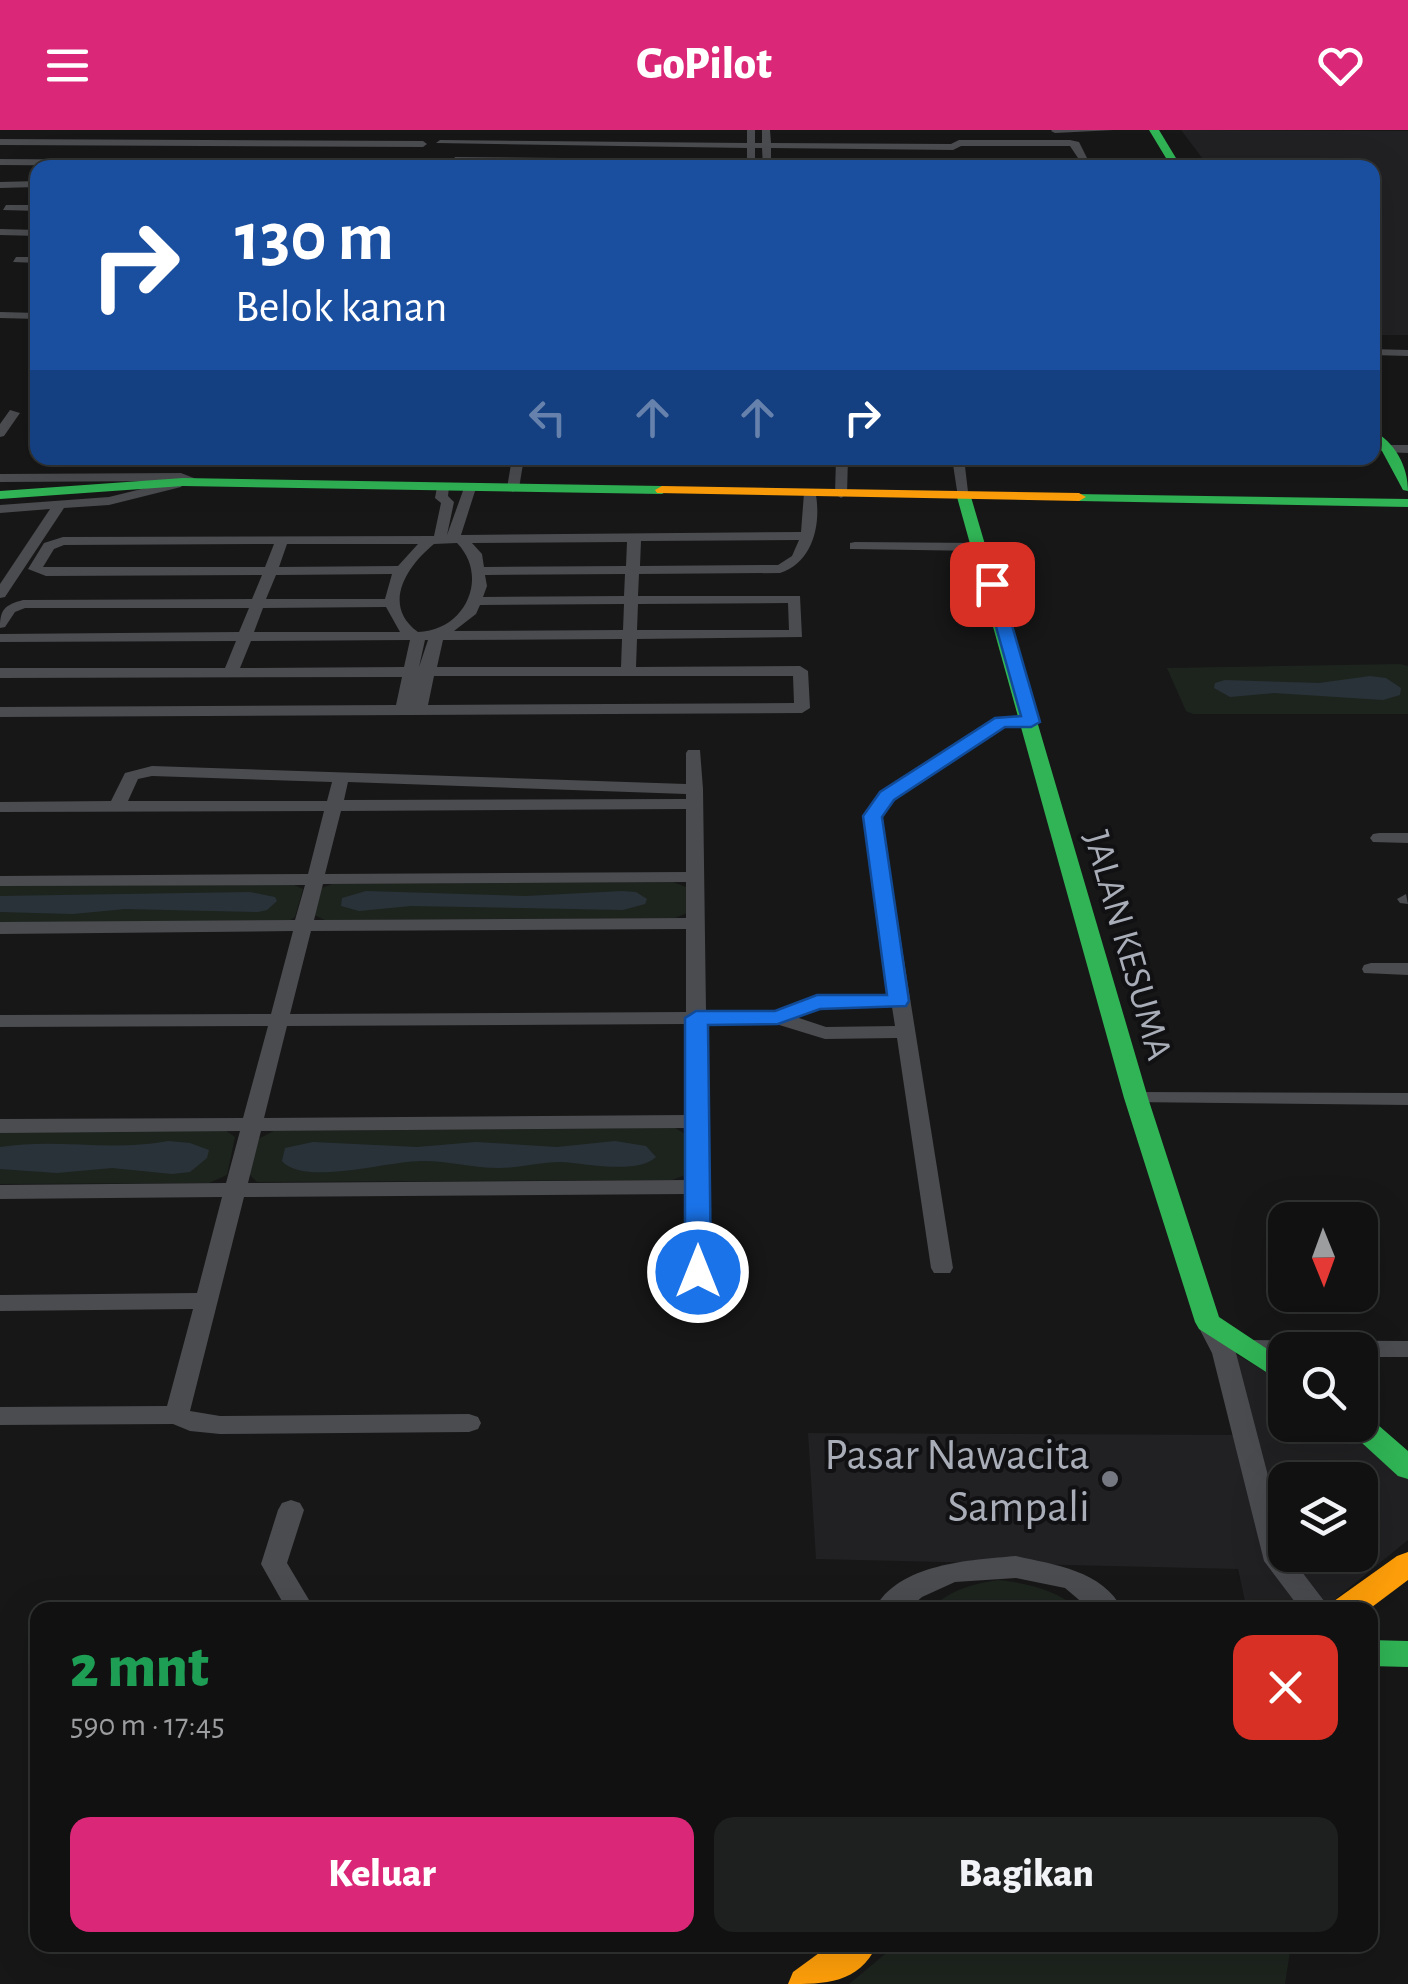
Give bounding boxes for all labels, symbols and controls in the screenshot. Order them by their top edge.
icon: menu [40,38,95,93]
icon: heart [1313,38,1368,93]
text: GoPilot [636,42,772,87]
icon: right [70,200,200,330]
text: 130 m [235,203,394,273]
text: Belok kanan [235,285,447,330]
icon: left [520,390,575,445]
icon: ahead [625,390,680,445]
icon: ahead [730,390,785,445]
icon: right [835,390,890,445]
pin [950,542,1035,627]
icon: arrive [965,557,1020,612]
street label: JALAN KESUMA [1076,827,1178,1064]
north arrow [1268,1202,1378,1312]
map controls [1268,1202,1378,1572]
position arrow [646,1220,750,1324]
button: search [1268,1332,1378,1442]
place label: Pasar Nawacita Sampali [824,1433,1090,1530]
button: layers [1268,1462,1378,1572]
marker: Pasar Nawacita Sampali [1099,1468,1121,1490]
button: close [1233,1635,1338,1740]
text: 2 mnt [70,1638,209,1698]
text: 590 m · 17:45 [70,1709,225,1741]
button: Keluar [70,1817,694,1932]
button: Bagikan [714,1817,1338,1932]

